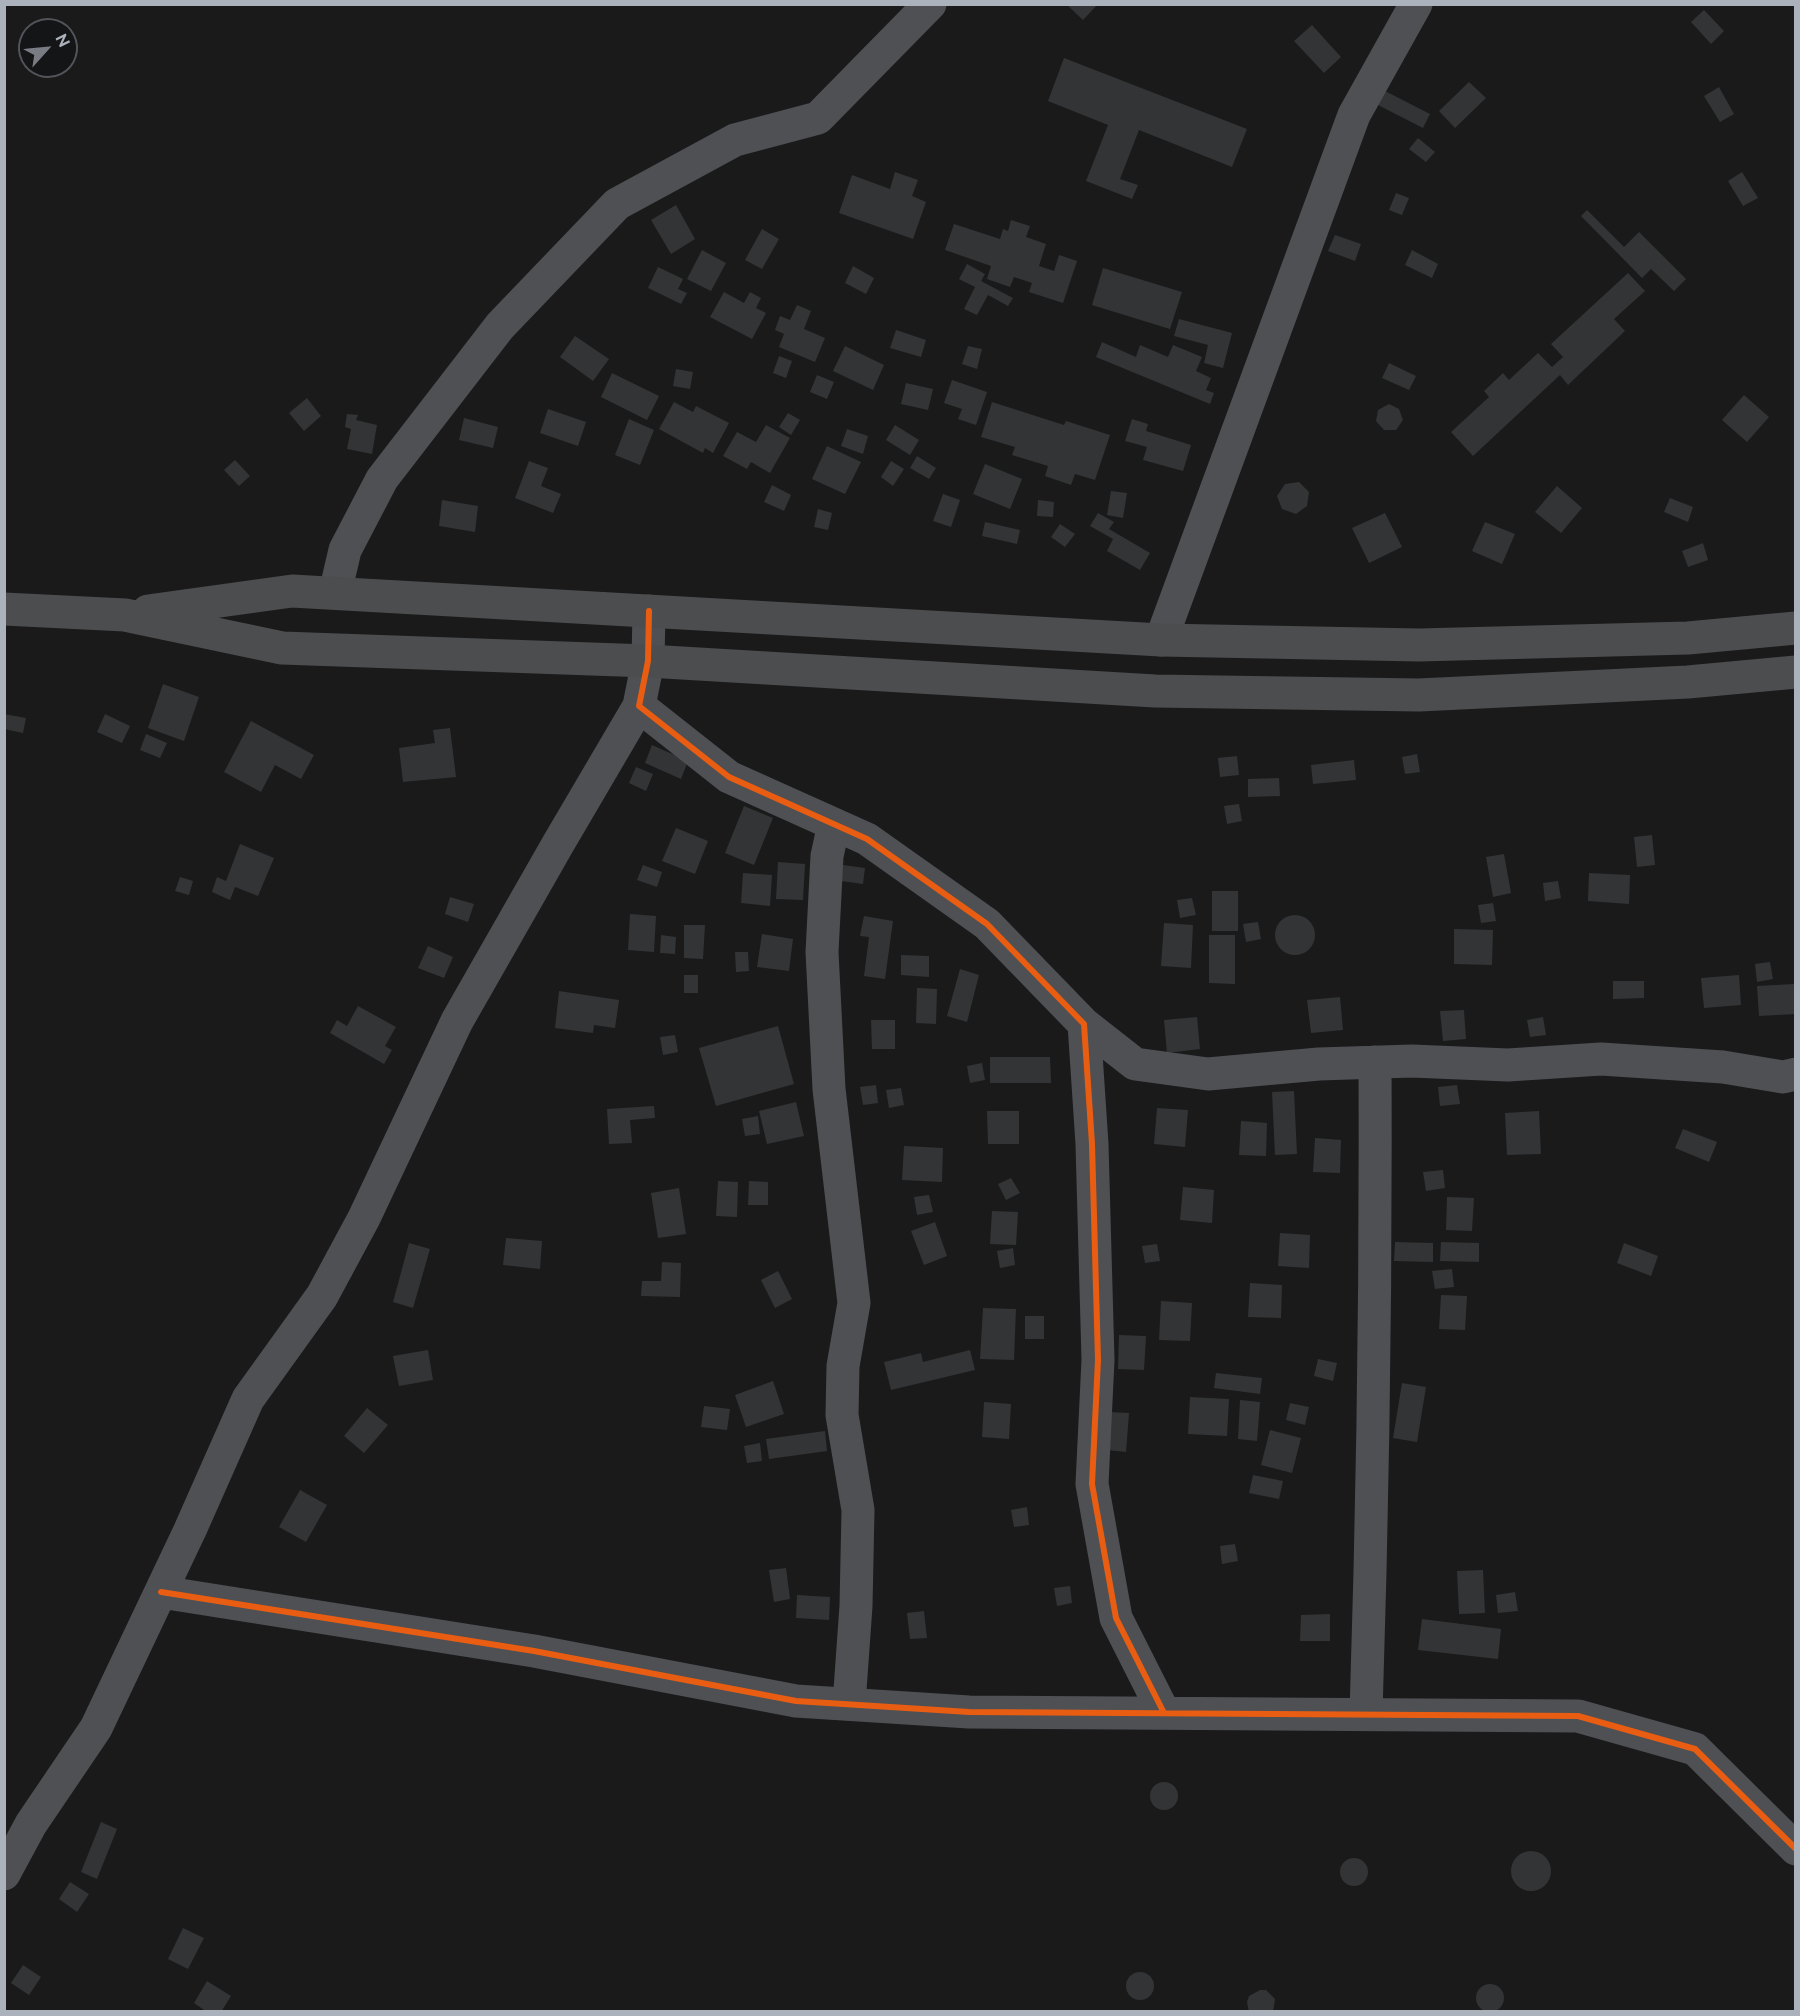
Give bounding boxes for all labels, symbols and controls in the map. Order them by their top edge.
north arrow [18,18,78,78]
text: N [51,31,74,50]

